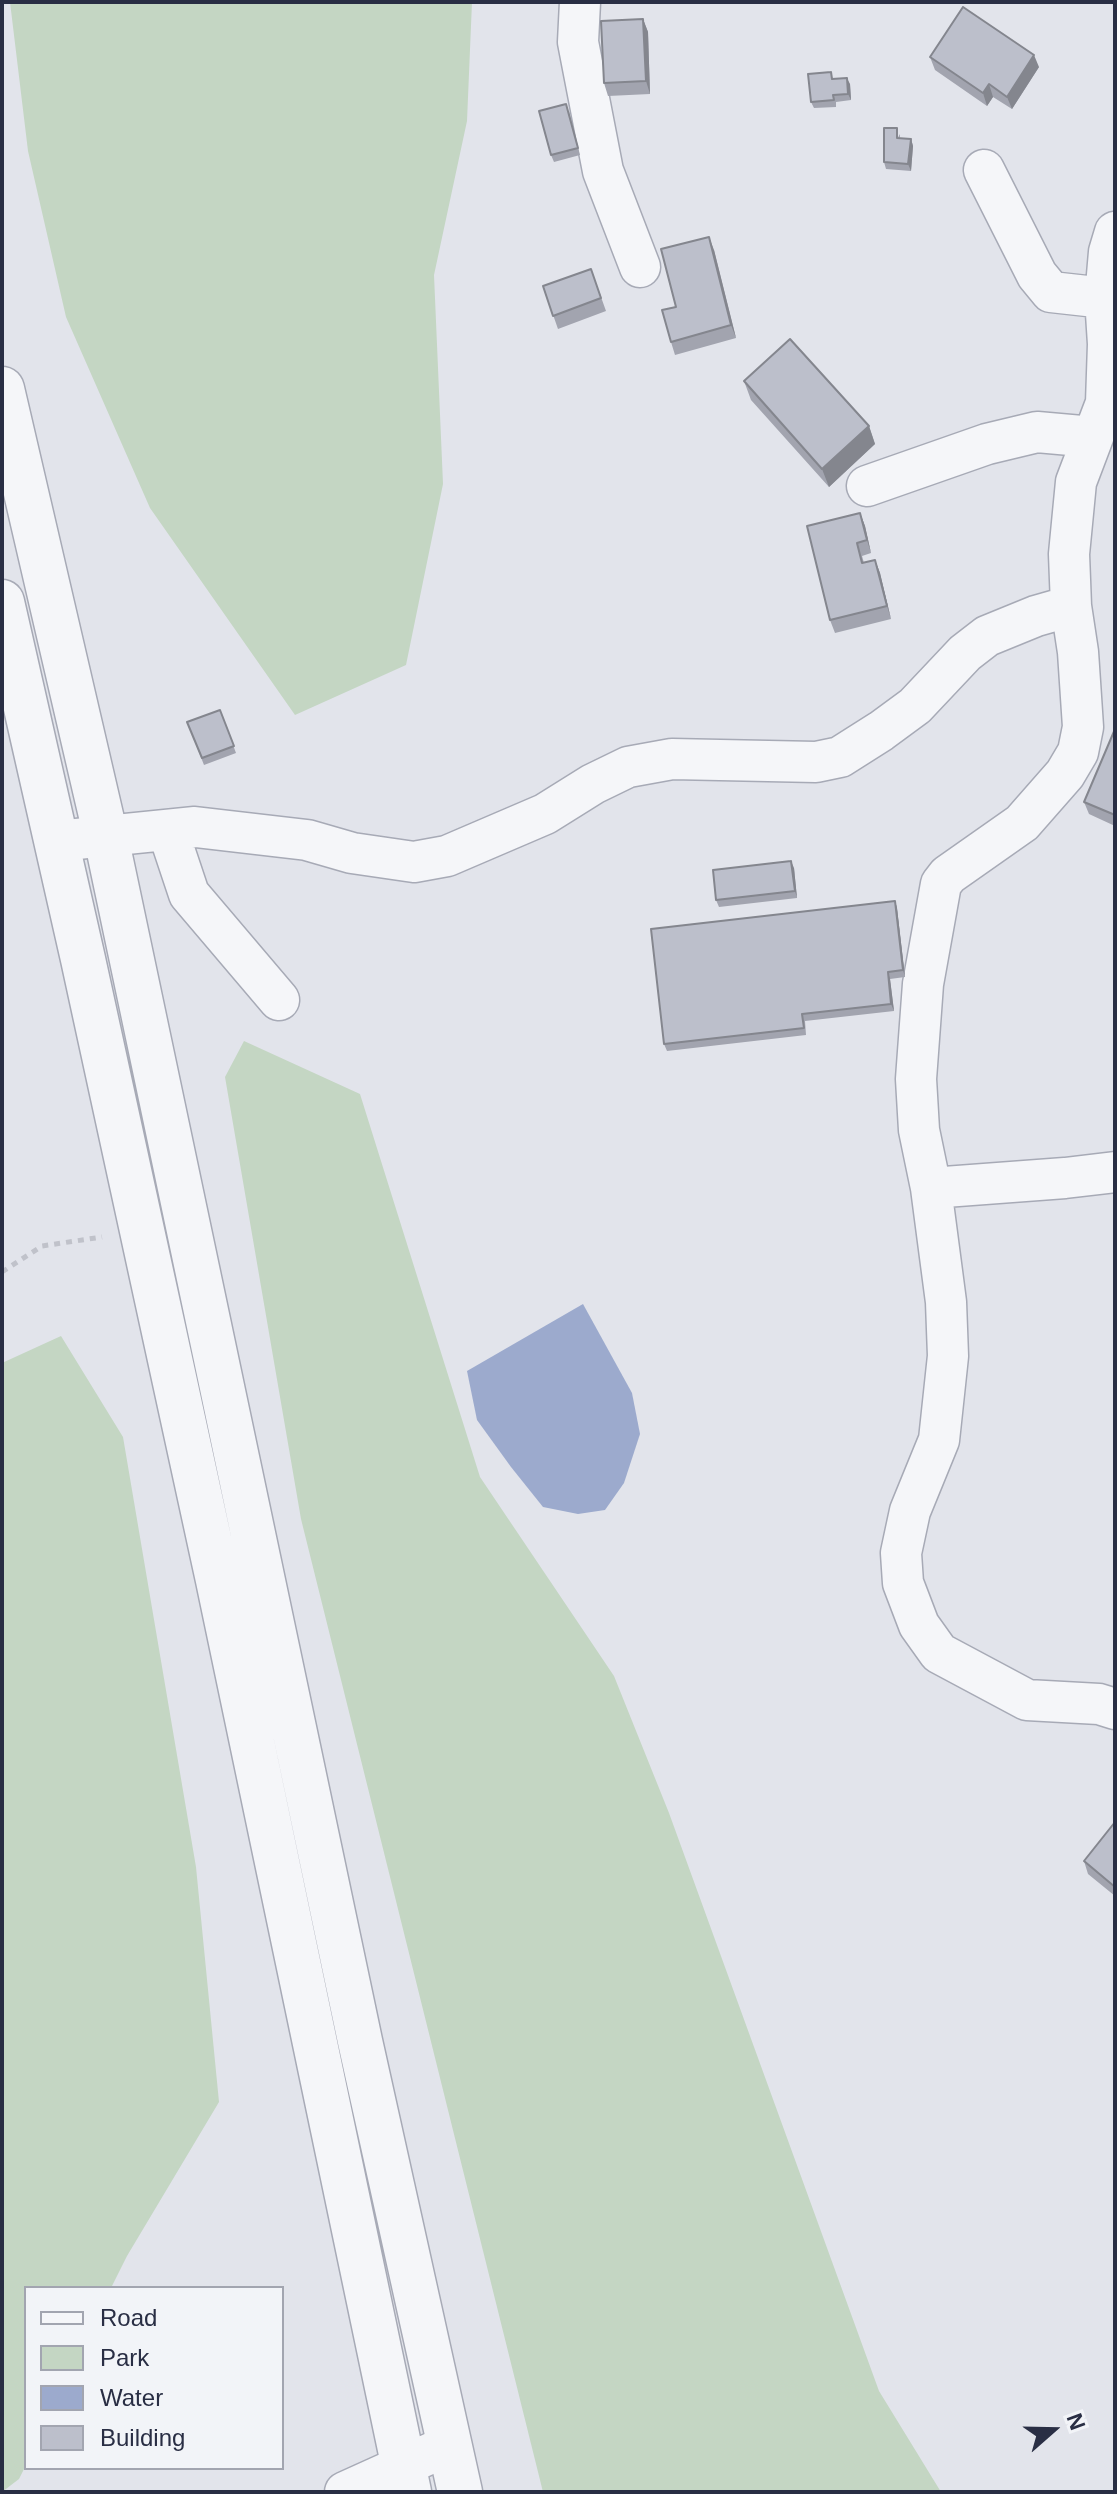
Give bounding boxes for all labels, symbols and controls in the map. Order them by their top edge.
legend [24,2286,284,2470]
text: Road [100,2304,157,2331]
text: Park [100,2344,149,2371]
text: Water [100,2384,163,2411]
north arrow [1013,2390,1093,2470]
text: N [1062,2410,1090,2433]
text: Building [100,2424,185,2451]

